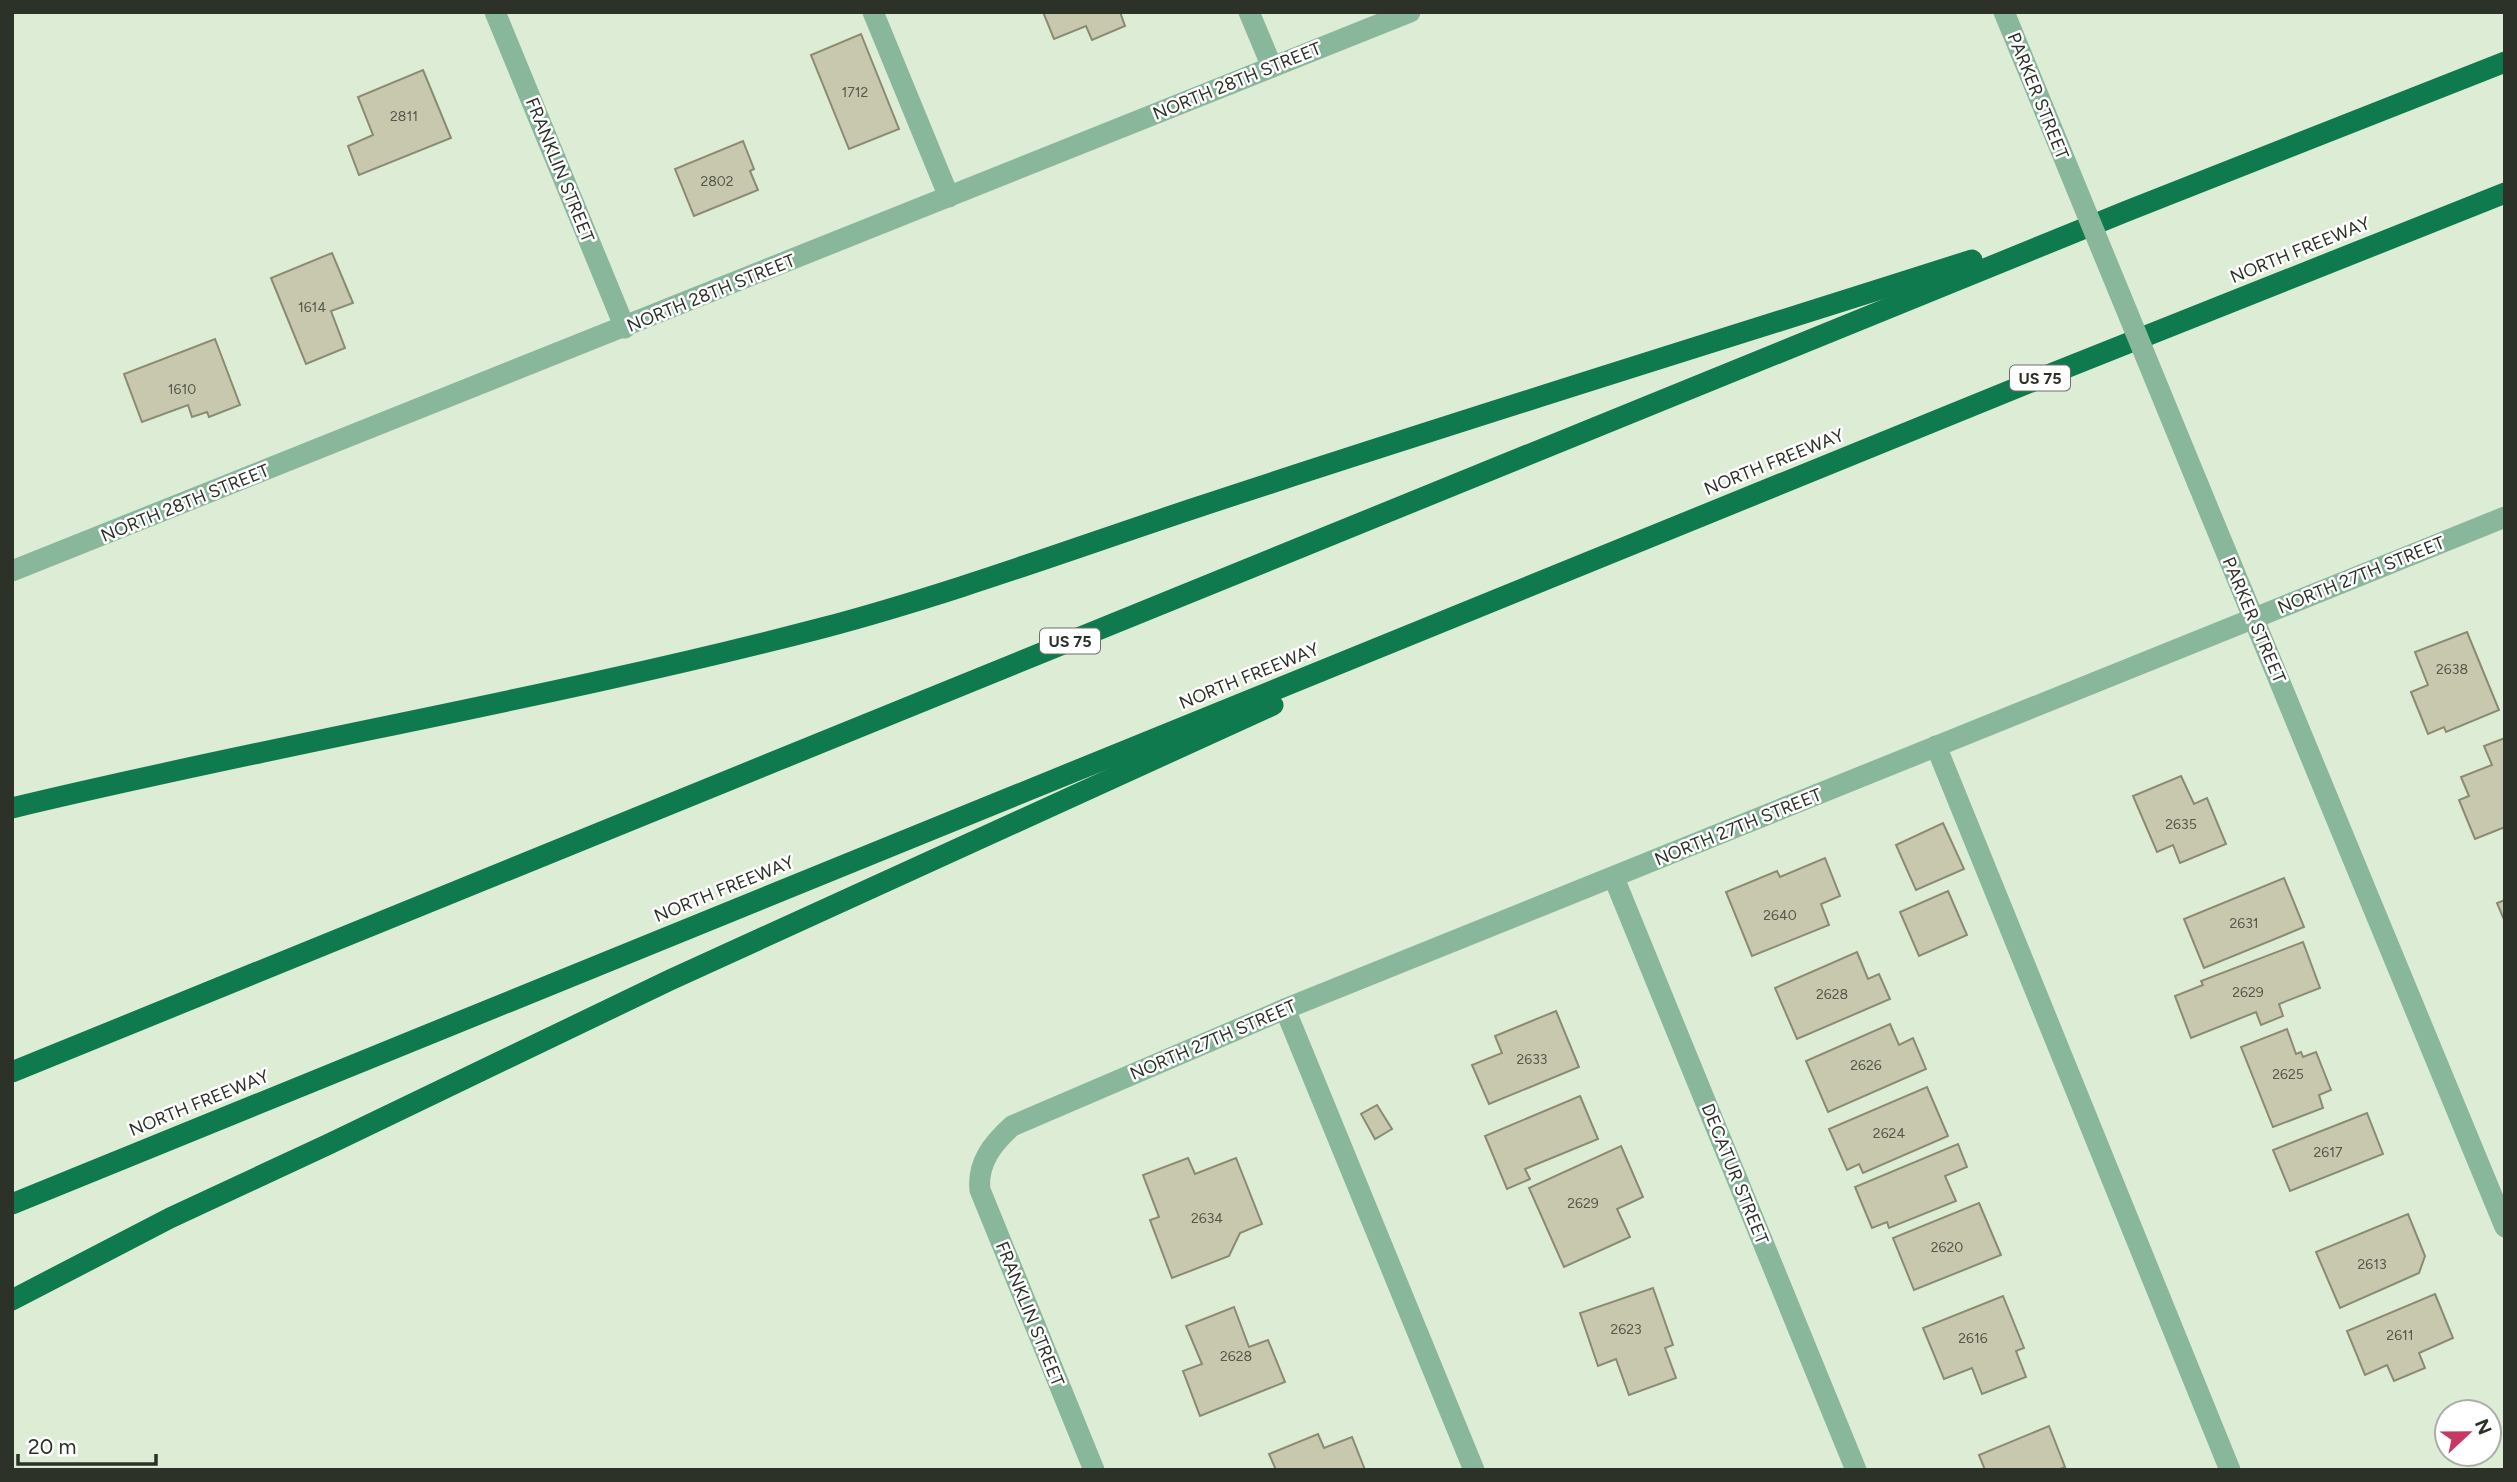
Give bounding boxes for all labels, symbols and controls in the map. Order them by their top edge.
street label: PARKER STREET [2003,29,2073,163]
street label: NORTH 28TH STREET [1150,37,1324,125]
house number: 1712 [842,84,868,101]
street label: FRANKLIN STREET [521,94,599,246]
house number: 2811 [390,108,418,125]
house number: 2802 [700,173,734,190]
street label: NORTH FREEWAY [2227,212,2373,288]
street label: NORTH 28TH STREET [624,249,798,337]
house number: 1614 [298,299,326,316]
road number: US 75 [2010,366,2070,390]
house number: 1610 [168,381,196,398]
street label: NORTH FREEWAY [1701,424,1847,500]
street label: NORTH 28TH STREET [98,459,272,547]
street label: NORTH 27TH STREET [2274,531,2448,619]
street label: PARKER STREET [2218,554,2290,686]
road number: US 75 [1040,628,1100,654]
street label: NORTH FREEWAY [1176,638,1322,714]
house number: 2638 [2436,661,2468,678]
street label: NORTH 27TH STREET [1651,783,1825,871]
house number: 2635 [2165,816,2197,833]
street label: NORTH FREEWAY [651,851,797,927]
house number: 2640 [1763,907,1797,924]
house number: 2631 [2229,915,2259,932]
house number: 2629 [2232,984,2264,1001]
house number: 2628 [1816,986,1848,1003]
street label: NORTH 27TH STREET [1127,995,1299,1085]
house number: 2633 [1517,1051,1547,1068]
house number: 2626 [1850,1057,1882,1074]
street label: NORTH FREEWAY [126,1065,272,1141]
house number: 2625 [2272,1066,2304,1083]
street label: DECATUR STREET [1697,1100,1773,1248]
house number: 2624 [1873,1125,1905,1142]
house number: 2617 [2313,1144,2343,1161]
house number: 2629 [1567,1195,1599,1212]
house number: 2634 [1191,1210,1223,1227]
street label: FRANKLIN STREET [991,1238,1069,1390]
house number: 2620 [1931,1239,1963,1256]
house number: 2613 [2357,1256,2387,1273]
house number: 2623 [1610,1321,1642,1338]
house number: 2611 [2386,1327,2414,1344]
house number: 2616 [1958,1330,1988,1347]
house number: 2628 [1220,1348,1252,1365]
north arrow [2433,1398,2503,1468]
text: N [2470,1416,2497,1438]
scale bar [18,1422,156,1466]
text: 20 m [28,1434,76,1459]

